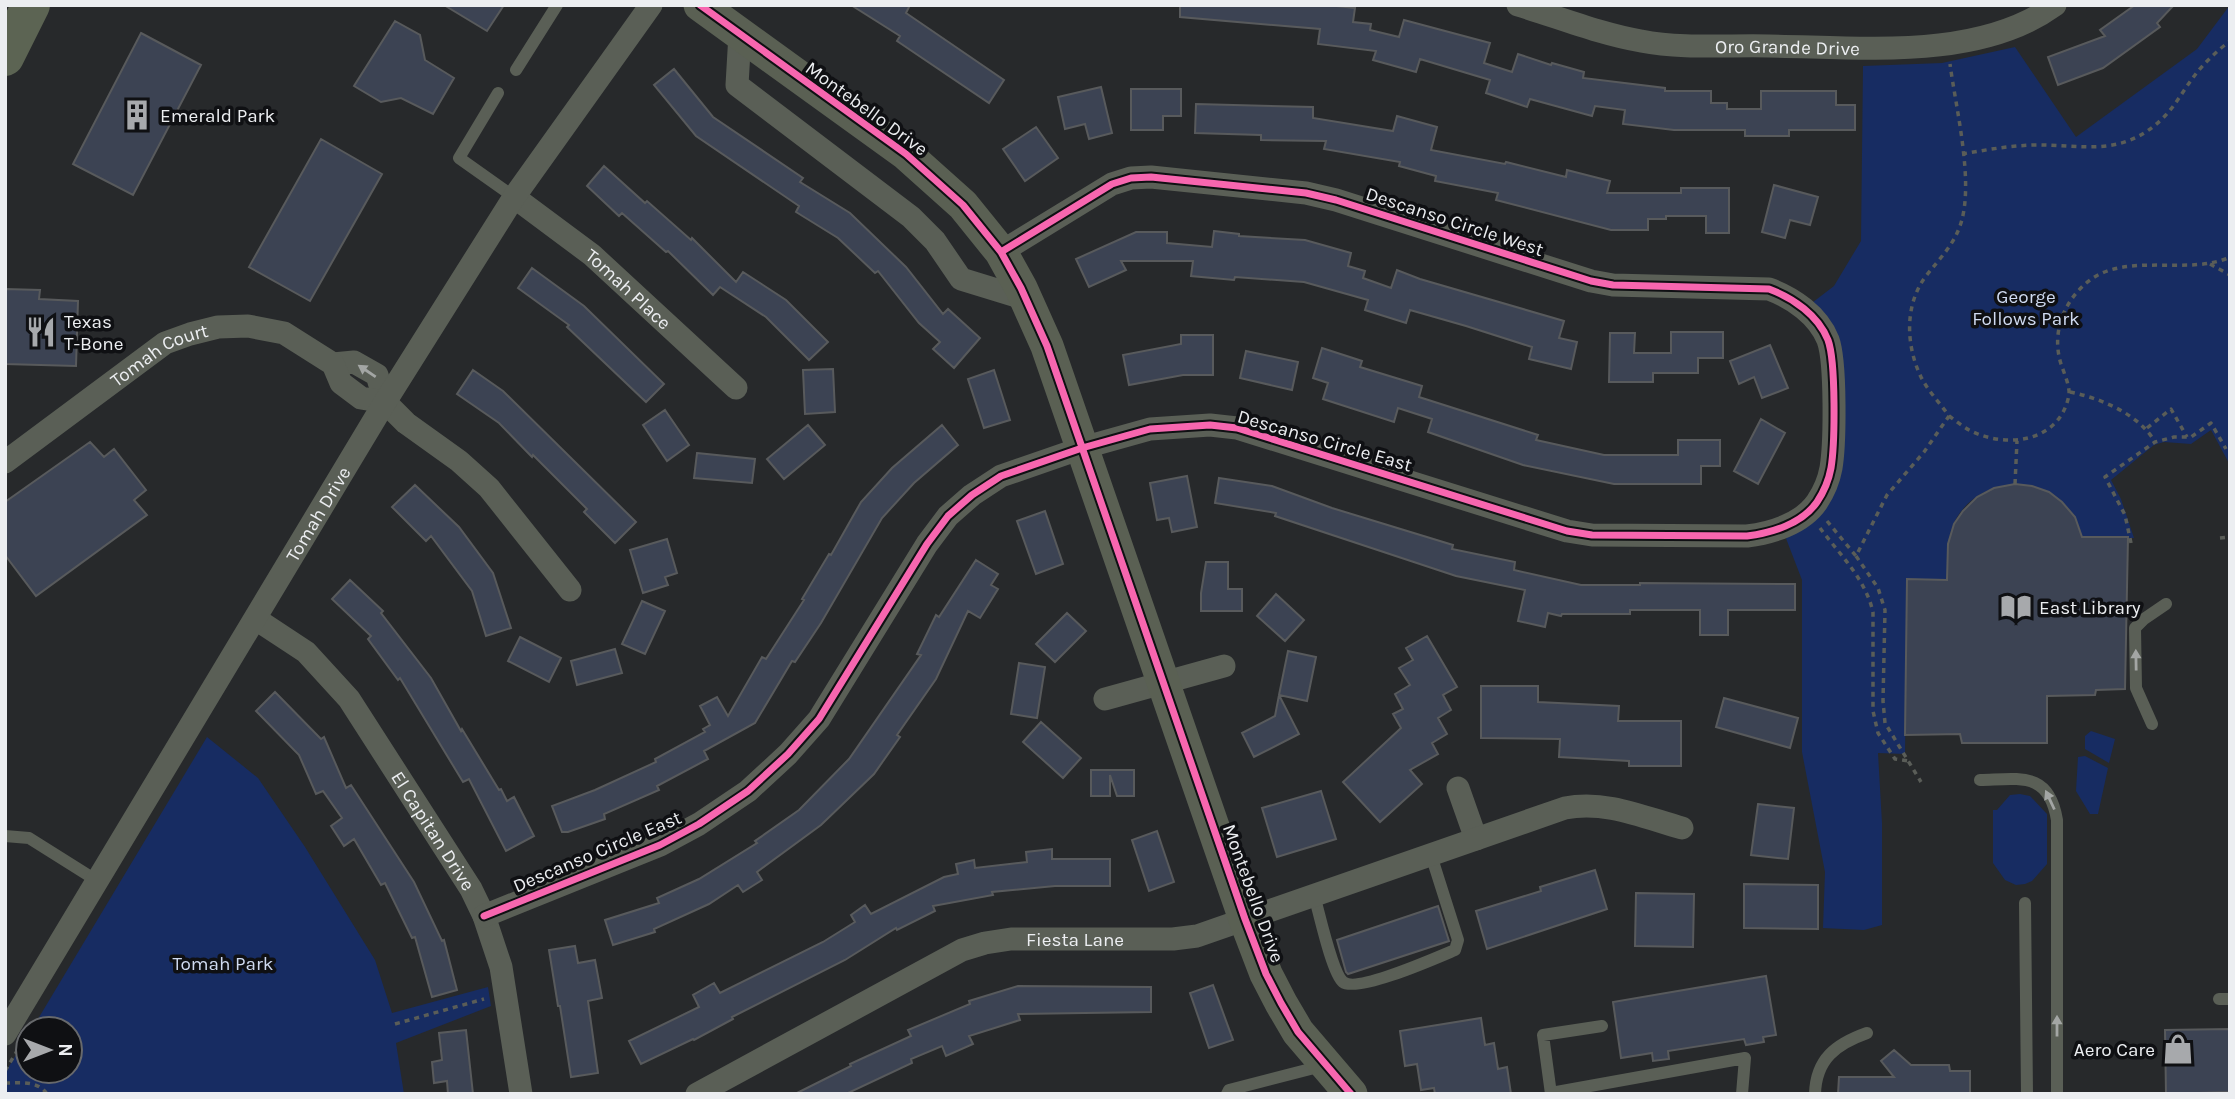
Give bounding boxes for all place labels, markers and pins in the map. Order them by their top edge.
building icon: Emerald Park [120,98,154,132]
place label: Emerald Park [160,105,275,127]
place label: Texas T-Bone [64,311,124,355]
restaurant icon: Texas T-Bone [24,315,58,349]
library icon: East Library [1999,590,2033,624]
place label: East Library [2039,597,2141,619]
shop icon: Aero Care [2161,1032,2195,1066]
place label: Aero Care [2074,1039,2155,1061]

